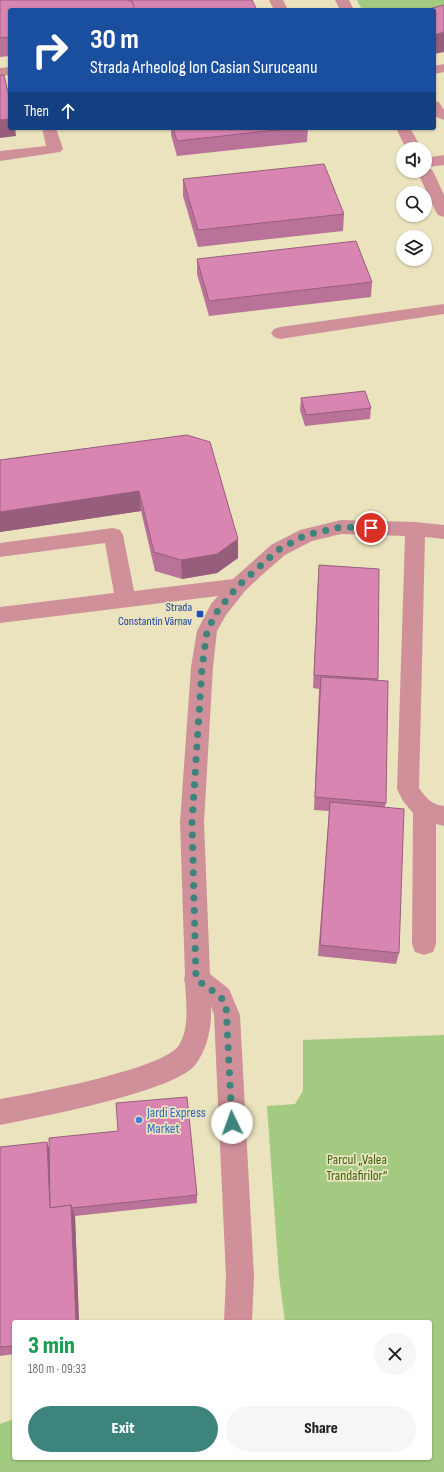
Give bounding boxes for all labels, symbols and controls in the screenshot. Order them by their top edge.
text: 30 m [90,23,139,56]
icon: right [24,24,76,76]
text: Strada Arheolog Ion Casian Suruceanu [90,57,318,78]
icon: ahead [57,100,79,122]
text: Then [24,102,49,121]
map controls [396,142,432,266]
button: sound [396,142,432,178]
button: search [396,186,432,222]
button: layers [396,230,432,266]
pin [354,511,388,545]
icon: arrive [360,517,382,539]
place label: Strada Constantin Vârnav [118,600,192,629]
marker: Strada Constantin Vârnav [195,609,205,619]
position arrow [211,1102,253,1144]
place label: Jardi Express Market [146,1104,206,1137]
marker: Jardi Express Market [134,1115,144,1125]
park label: Parcul „Valea Trandafirilor” [326,1151,388,1184]
text: 3 min [28,1331,75,1360]
button: close [374,1333,416,1375]
text: 180 m · 09:33 [28,1361,86,1377]
button: Exit [28,1406,218,1452]
button: Share [226,1406,416,1452]

